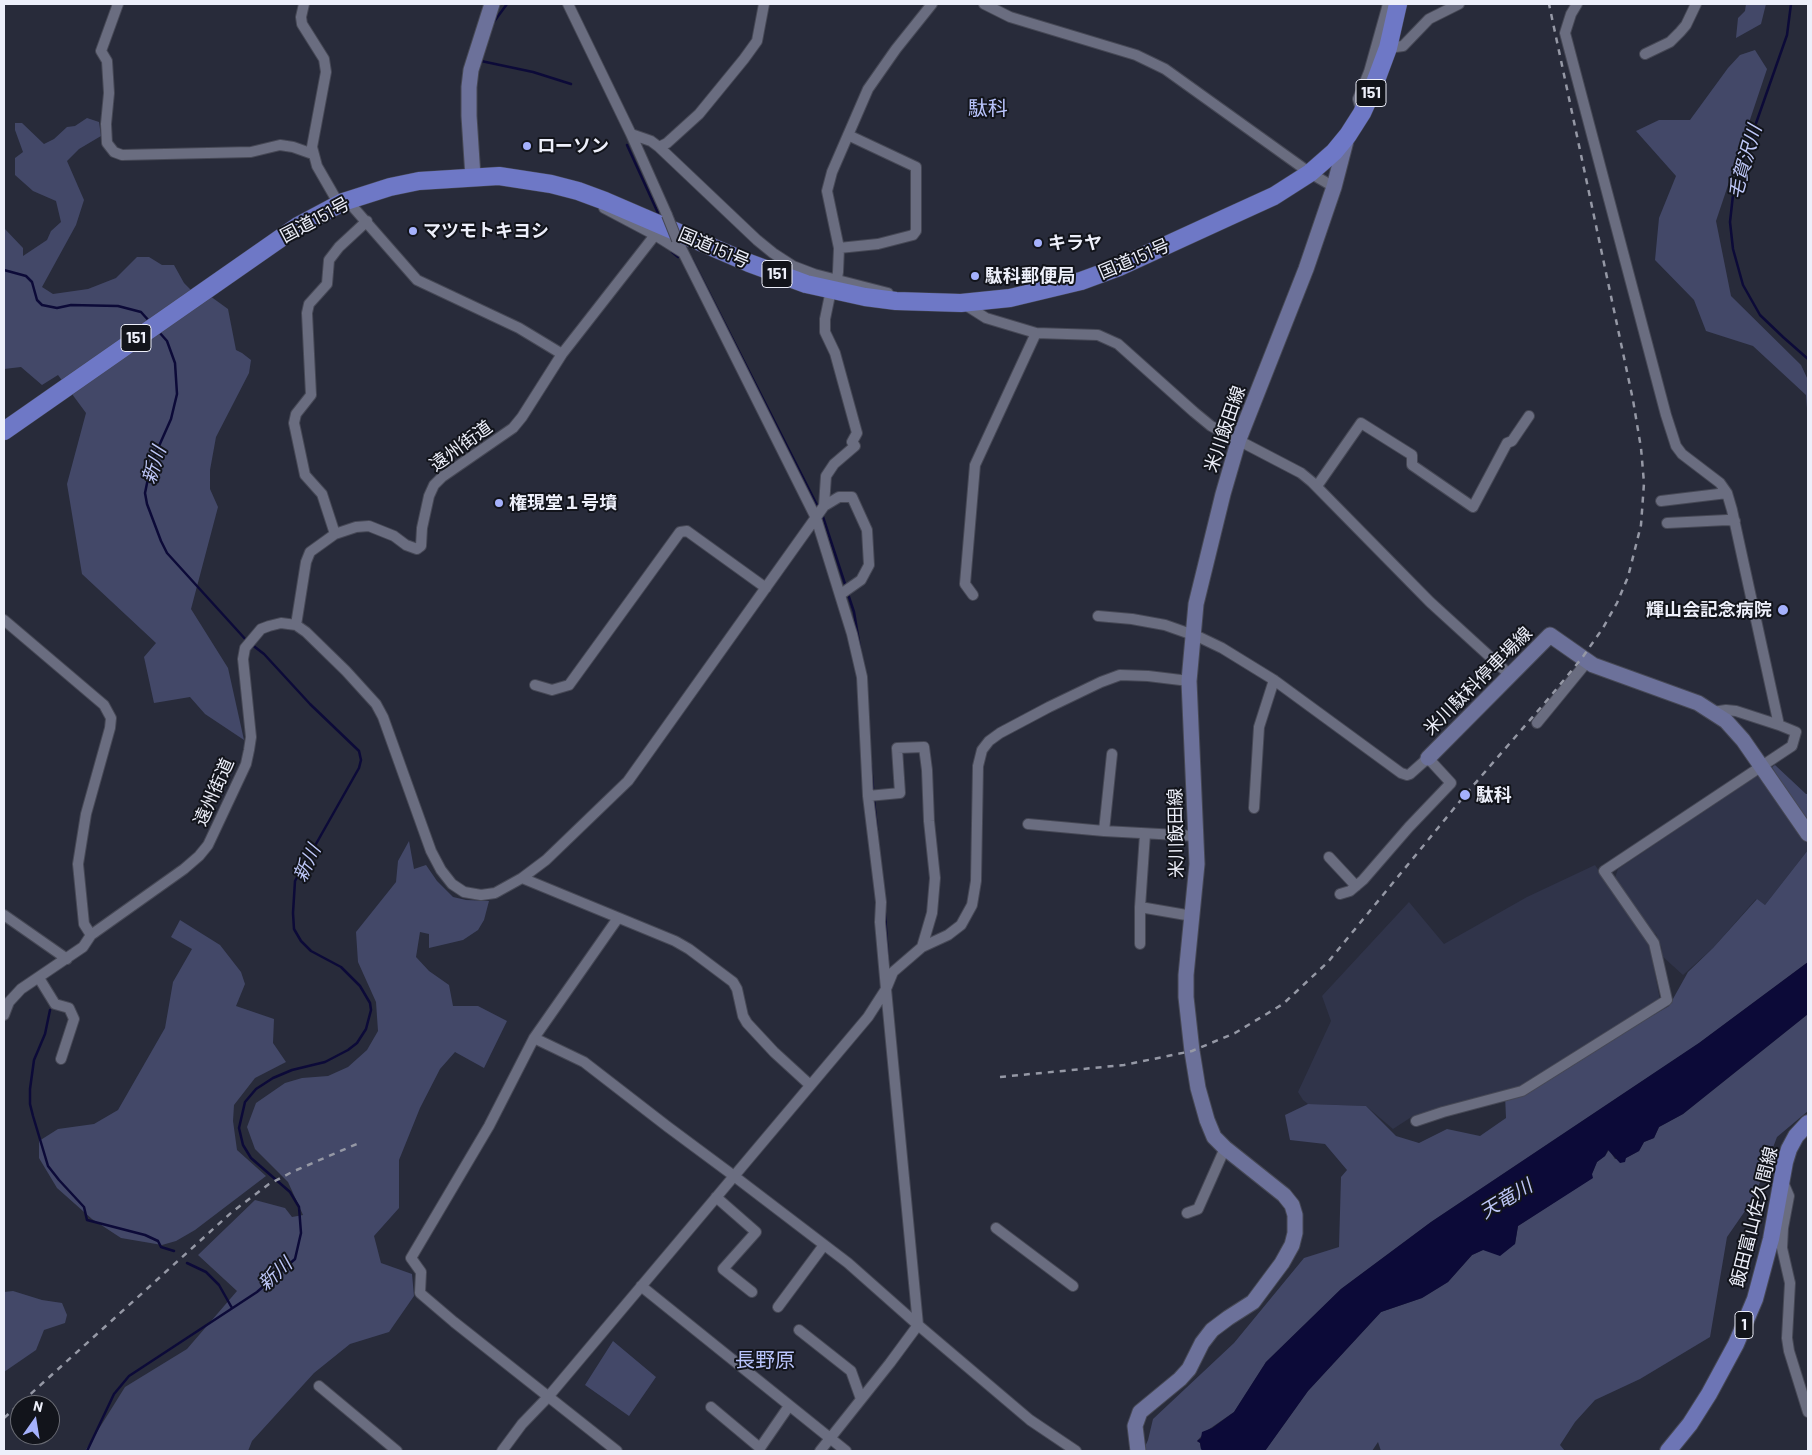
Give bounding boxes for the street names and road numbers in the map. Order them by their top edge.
road number: 151 [1356,80,1386,106]
street label: 国道151号 [277,193,353,247]
street label: 国道151号 [675,223,753,273]
street label: 国道151号 [1095,234,1173,284]
road number: 151 [762,260,792,288]
road number: 151 [121,324,151,352]
street label: 米川飯田線 [1200,383,1250,475]
street label: 遠州街道 [426,416,496,476]
street label: 米川駄科停車場線 [1419,622,1537,740]
street label: 遠州街道 [189,755,239,829]
street label: 米川飯田線 [1164,788,1188,878]
street label: 飯田富山佐久間線 [1726,1145,1782,1289]
road number: 1 [1735,1312,1753,1338]

